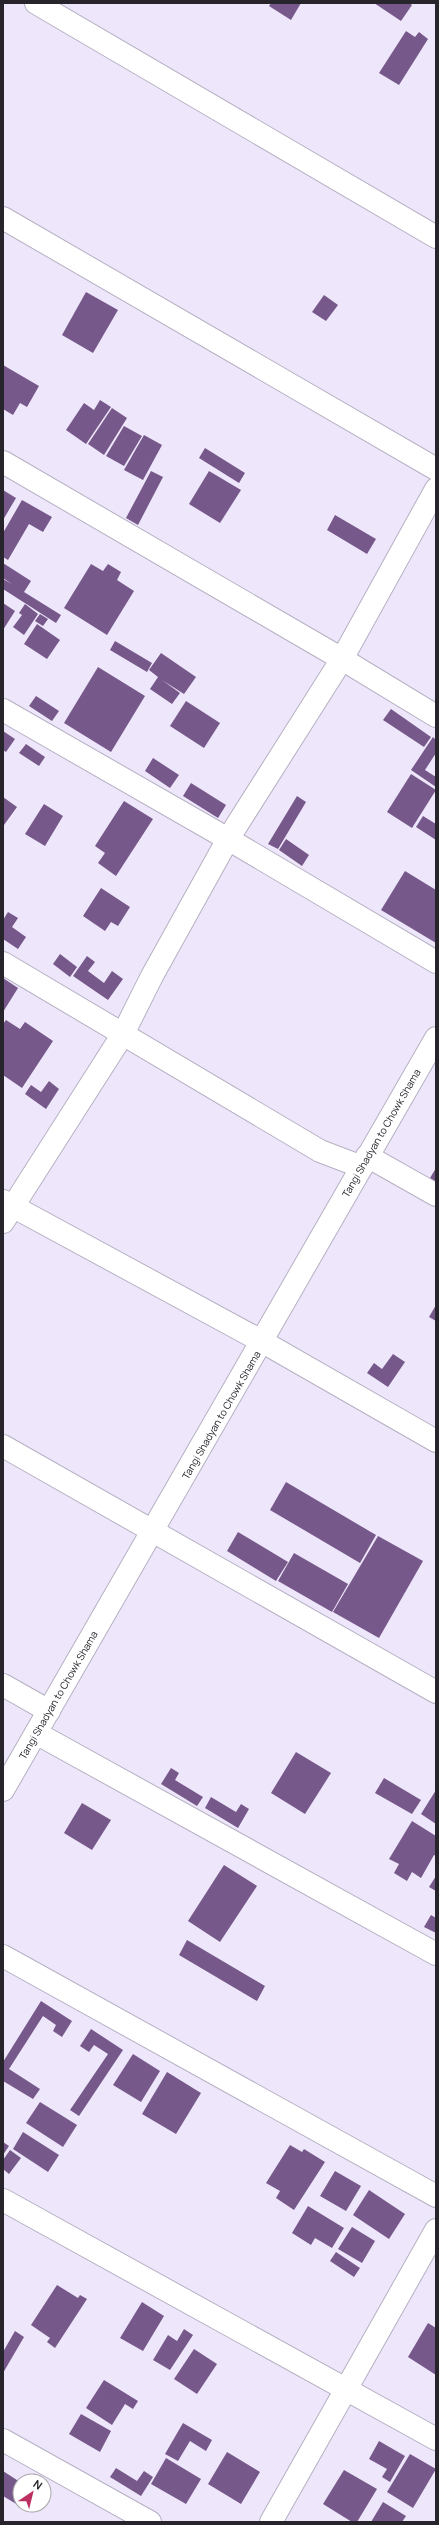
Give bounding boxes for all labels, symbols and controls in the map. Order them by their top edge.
street label: Tangi Shadyan to Chowk Shama [338,1066,424,1200]
street label: Tangi Shadyan to Chowk Shama [178,1348,264,1482]
street label: Tangi Shadyan to Chowk Shama [15,1628,101,1762]
north arrow [12,2473,52,2513]
text: N [30,2476,46,2493]

